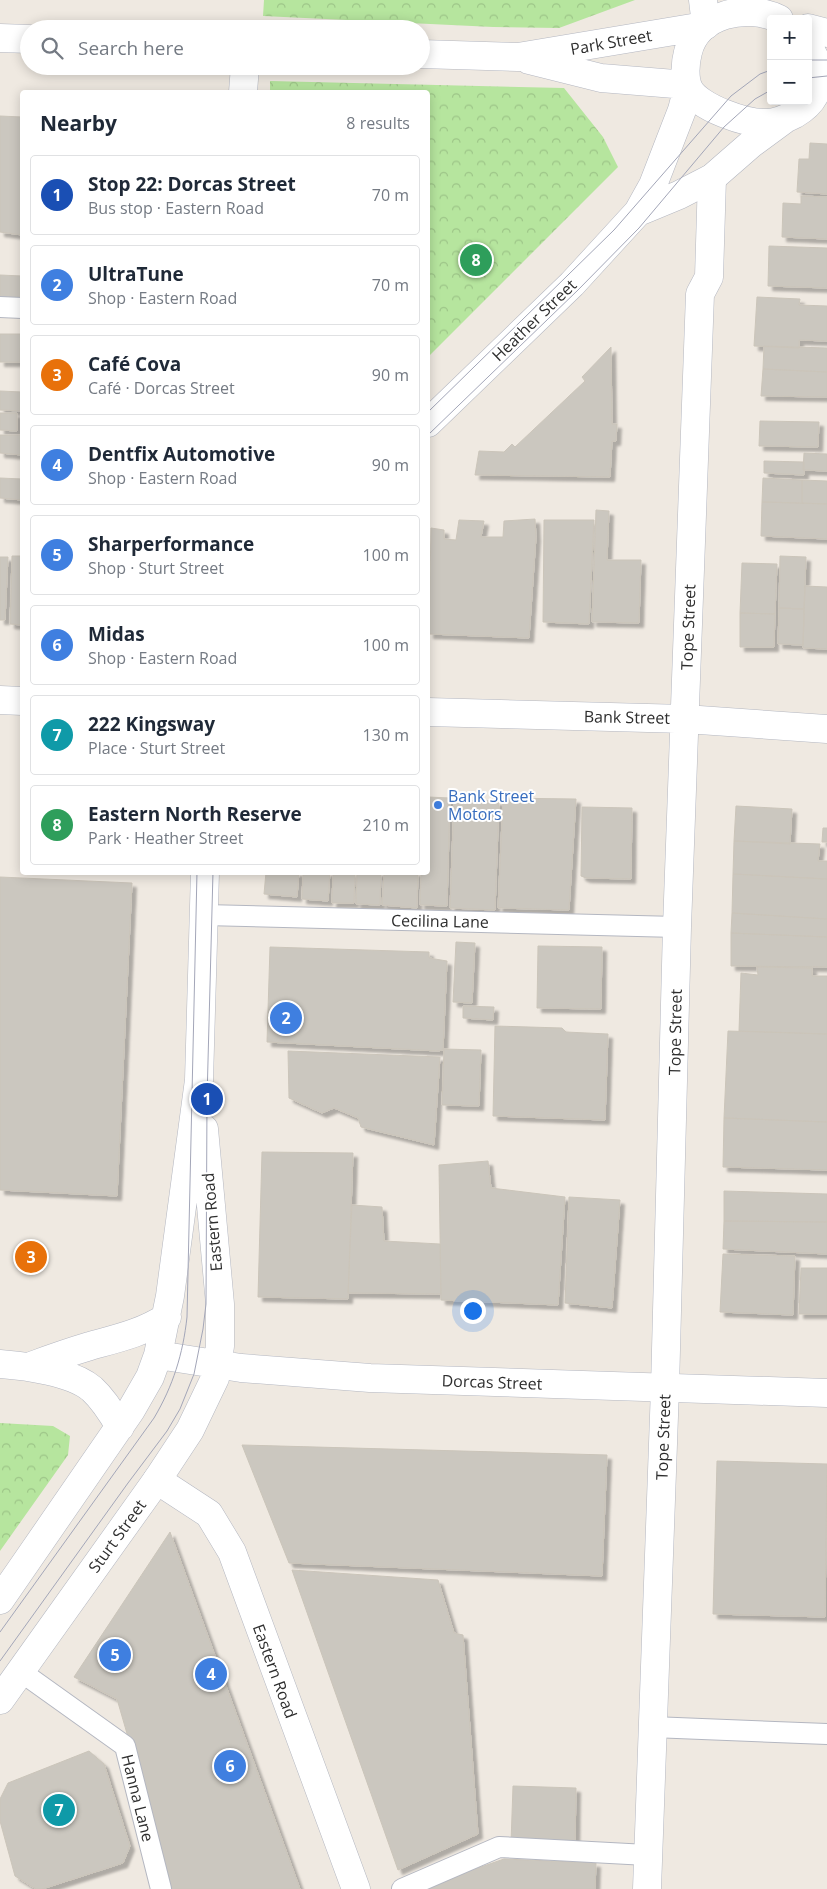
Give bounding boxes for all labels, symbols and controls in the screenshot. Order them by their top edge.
map controls [767,15,812,105]
button: + [767,15,812,60]
search box [20,20,430,75]
street label: Park Street [569,24,654,60]
icon: search [38,34,66,62]
text: Search here [78,35,184,61]
button: − [767,60,812,105]
text: Nearby [40,109,117,137]
text: 8 results [346,112,410,134]
text: Stop 22: Dorcas Street [88,171,296,197]
text: 1 [52,184,62,206]
text: 70 m [372,184,409,206]
text: Bus stop · Eastern Road [88,197,264,219]
pin: 8 [460,241,492,279]
text: UltraTune [88,261,184,287]
text: 2 [52,274,62,296]
text: 70 m [372,274,409,296]
street label: Heather Street [487,274,581,366]
text: Shop · Eastern Road [88,287,237,309]
text: Café Cova [88,351,181,377]
text: 3 [52,364,62,386]
text: 90 m [372,364,409,386]
text: Café · Dorcas Street [88,377,235,399]
text: Dentfix Automotive [88,441,275,467]
text: 4 [52,454,62,476]
text: 90 m [372,454,409,476]
text: Shop · Eastern Road [88,467,237,489]
text: Sharperformance [88,531,254,557]
text: 5 [52,544,62,566]
text: 100 m [363,544,409,566]
text: Shop · Sturt Street [88,557,224,579]
street label: Tope Street [676,583,701,670]
text: Midas [88,621,145,647]
text: 6 [52,634,62,656]
text: 100 m [363,634,409,656]
text: Shop · Eastern Road [88,647,237,669]
street label: Bank Street [584,705,671,729]
text: 222 Kingsway [88,711,215,737]
text: 7 [52,724,62,746]
text: 130 m [363,724,409,746]
text: Place · Sturt Street [88,737,225,759]
place label: Bank Street Motors [448,785,535,825]
marker: Bank Street Motors [432,799,444,811]
text: Eastern North Reserve [88,801,302,827]
text: 8 [52,814,62,836]
text: 210 m [363,814,409,836]
text: Park · Heather Street [88,827,244,849]
street label: Cecilina Lane [391,909,489,933]
street label: Tope Street [663,988,687,1075]
pin: 2 [270,999,302,1037]
pin: 1 [191,1080,223,1118]
street label: Eastern Road [197,1172,227,1272]
pin: 3 [15,1238,47,1276]
your location [460,1298,486,1324]
street label: Dorcas Street [441,1369,543,1395]
street label: Tope Street [651,1393,676,1480]
street label: Sturt Street [83,1495,151,1577]
street label: Eastern Road [248,1621,302,1721]
pin: 5 [99,1636,131,1674]
pin: 4 [195,1655,227,1693]
pin: 6 [214,1747,246,1785]
street label: Hanna Lane [117,1752,159,1844]
pin: 7 [43,1791,75,1829]

